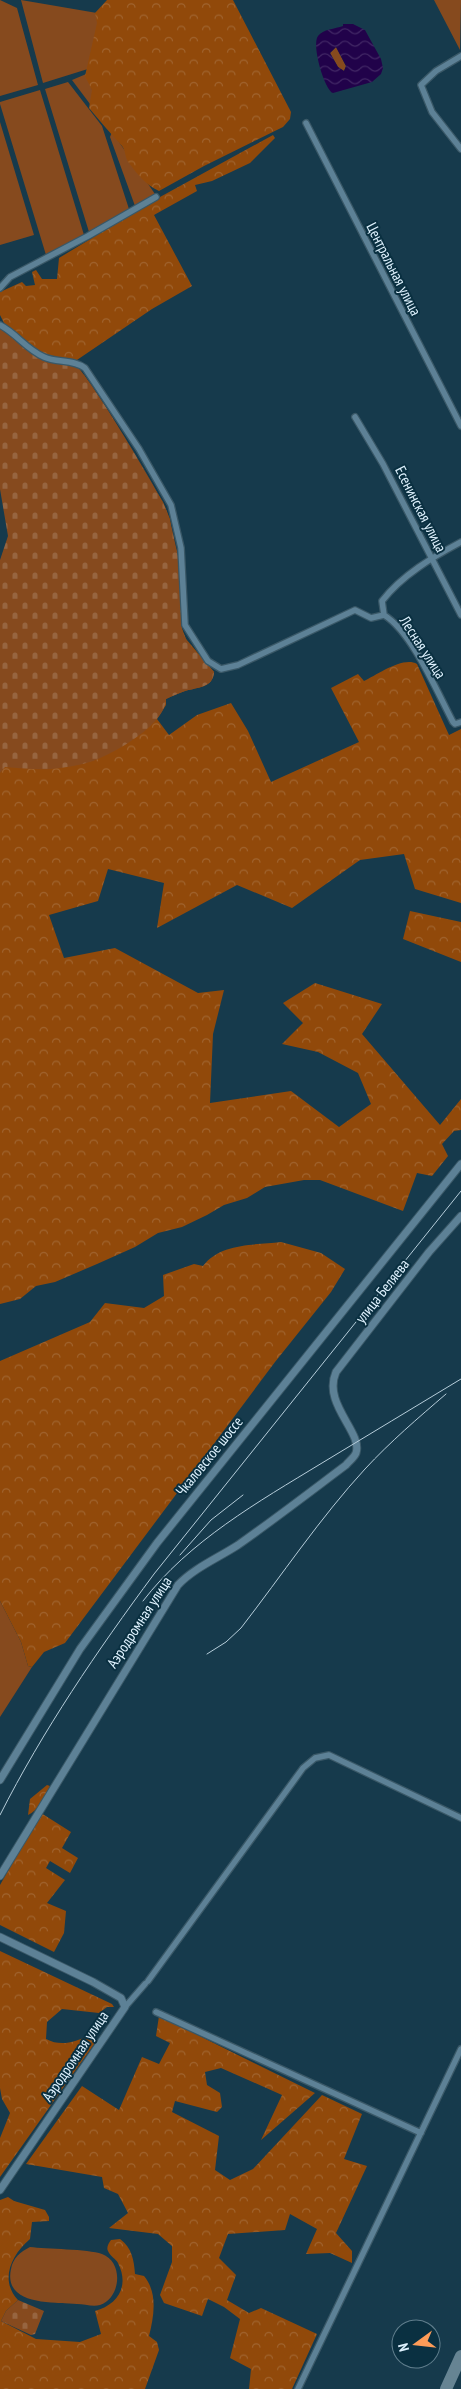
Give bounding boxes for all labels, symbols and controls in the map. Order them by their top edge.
street label: Центральная улица [362,219,426,319]
street label: Есенинская улица [391,463,451,555]
street label: Лесная улица [395,611,450,682]
street label: улица Беляева [351,1255,413,1327]
street label: Чкаловское шоссе [171,1413,247,1499]
street label: Аэродромная улица [102,1573,176,1671]
street label: Аэродромная улица [38,2007,112,2105]
north arrow [391,2319,441,2369]
text: N [394,2341,413,2353]

